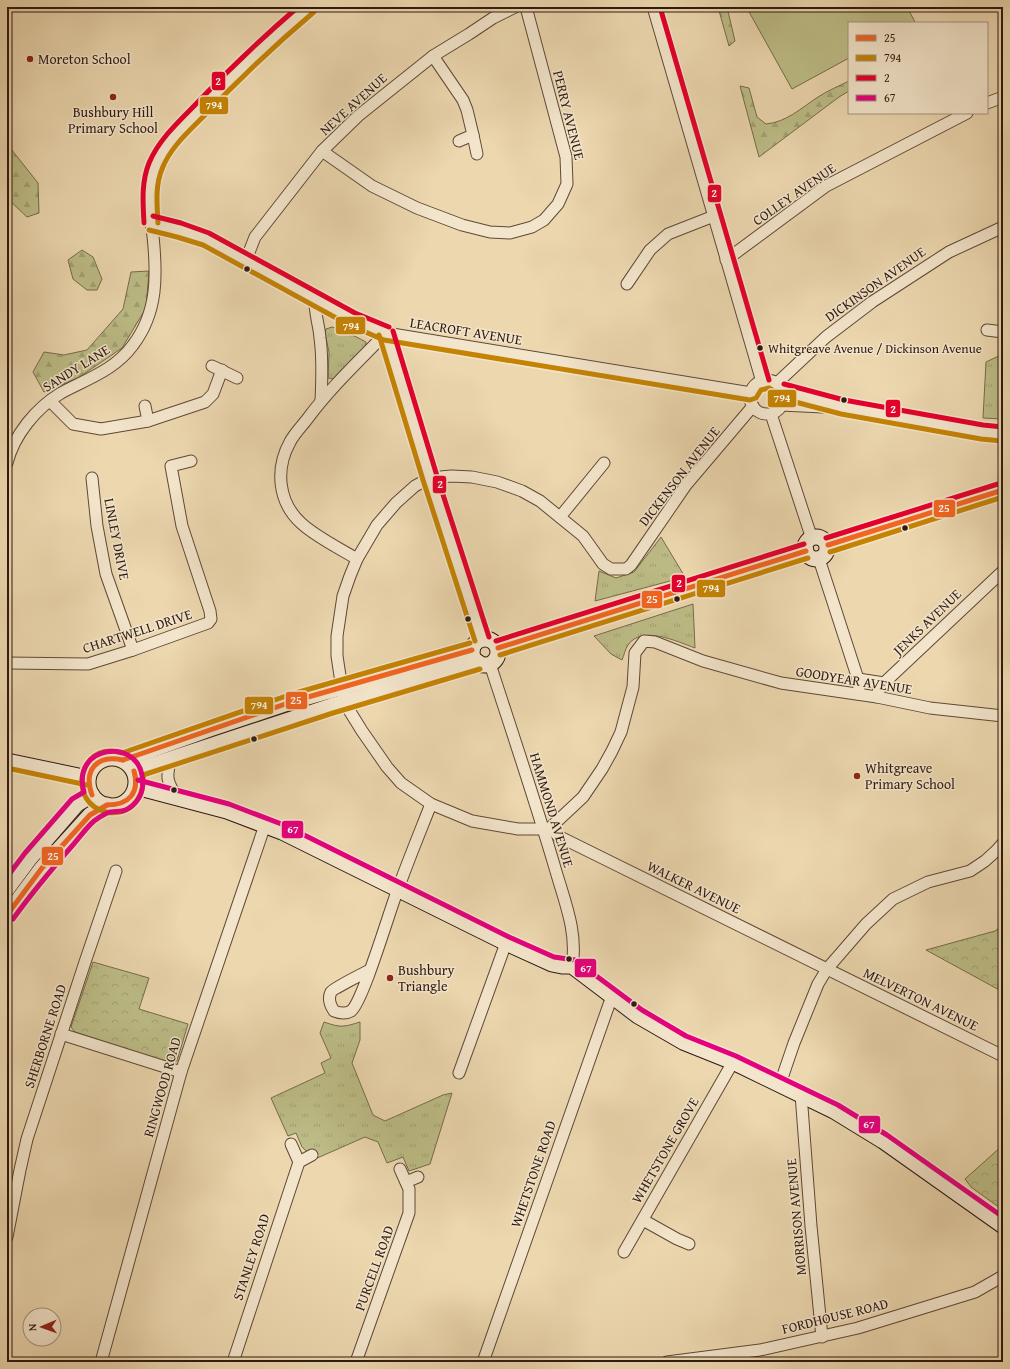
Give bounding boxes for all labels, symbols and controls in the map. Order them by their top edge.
legend [848,22,988,114]
text: 25 [884,29,896,46]
place label: Moreton School [38,49,131,69]
text: 794 [884,49,902,66]
marker: Moreton School [25,54,35,64]
street label: NEVE AVENUE [315,68,391,140]
street label: PERRY AVENUE [548,68,590,162]
text: 2 [884,69,890,86]
line badge: 2 [211,71,226,91]
text: 2 [215,73,221,89]
text: 67 [884,89,896,106]
marker: Bushbury Hill Primary School [108,92,118,102]
line badge: 794 [199,96,229,115]
text: 794 [205,97,223,113]
place label: Bushbury Hill Primary School [68,102,158,138]
street label: COLLEY AVENUE [748,158,840,230]
line badge: 2 [707,184,722,203]
text: 2 [711,185,717,201]
street label: DICKINSON AVENUE [821,242,929,326]
unlabelled marker [242,264,252,274]
street label: LEACROFT AVENUE [409,312,523,350]
line badge: 794 [335,316,366,335]
text: 794 [342,318,360,334]
street label: SANDY LANE [39,339,113,397]
place label: Whitgreave Avenue / Dickinson Avenue [768,339,982,358]
marker: Whitgreave Avenue / Dickinson Avenue [755,343,765,353]
line badge: 794 [767,389,797,408]
text: 794 [773,390,791,406]
unlabelled marker [839,395,849,405]
line badge: 2 [885,399,901,418]
text: 2 [890,401,896,417]
street label: DICKENSON AVENUE [634,422,724,530]
line badge: 2 [432,475,447,494]
text: 2 [437,476,443,492]
street label: LINLEY DRIVE [99,496,135,582]
line badge: 25 [933,499,956,518]
text: 25 [938,500,950,516]
unlabelled marker [900,523,910,533]
line badge: 2 [671,574,686,593]
text: 2 [676,575,682,591]
line badge: 794 [696,579,726,598]
text: 794 [702,580,720,596]
street label: JENKS AVENUE [887,584,966,661]
line badge: 25 [641,590,663,609]
text: 25 [646,591,658,607]
unlabelled marker [672,594,682,604]
street label: CHARTWELL DRIVE [80,604,194,658]
unlabelled marker [463,614,473,624]
street label: GOODYEAR AVENUE [794,661,914,699]
line badge: 25 [285,691,308,710]
text: 25 [290,692,302,708]
line badge: 794 [244,696,274,715]
text: 794 [250,697,268,713]
unlabelled marker [249,734,259,744]
street label: HAMMOND AVENUE [525,750,579,870]
place label: Whitgreave Primary School [865,758,955,794]
marker: Whitgreave Primary School [852,771,862,781]
unlabelled marker [169,785,179,795]
line badge: 67 [281,820,304,839]
text: 67 [287,821,299,837]
line badge: 25 [41,846,64,866]
text: 25 [47,848,59,864]
street label: WALKER AVENUE [644,856,744,918]
unlabelled marker [564,954,574,964]
line badge: 67 [574,958,597,978]
place label: Bushbury Triangle [398,960,455,996]
text: 67 [580,960,592,976]
street label: MELVERTON AVENUE [860,962,982,1036]
marker: Bushbury Triangle [385,973,395,983]
street label: SHERBORNE ROAD [19,981,71,1091]
unlabelled marker [629,999,639,1009]
street label: RINGWOOD ROAD [138,1035,186,1139]
street label: WHETSTONE GROVE [627,1093,703,1207]
line badge: 67 [858,1115,881,1134]
text: 67 [863,1116,875,1132]
street label: WHETSTONE ROAD [505,1118,561,1230]
street label: MORRISON AVENUE [781,1158,811,1276]
street label: STANLEY ROAD [228,1211,274,1303]
street label: PURCELL ROAD [349,1223,399,1313]
street label: FORDHOUSE ROAD [780,1293,890,1339]
north arrow [22,1307,62,1347]
text: N [24,1323,40,1331]

